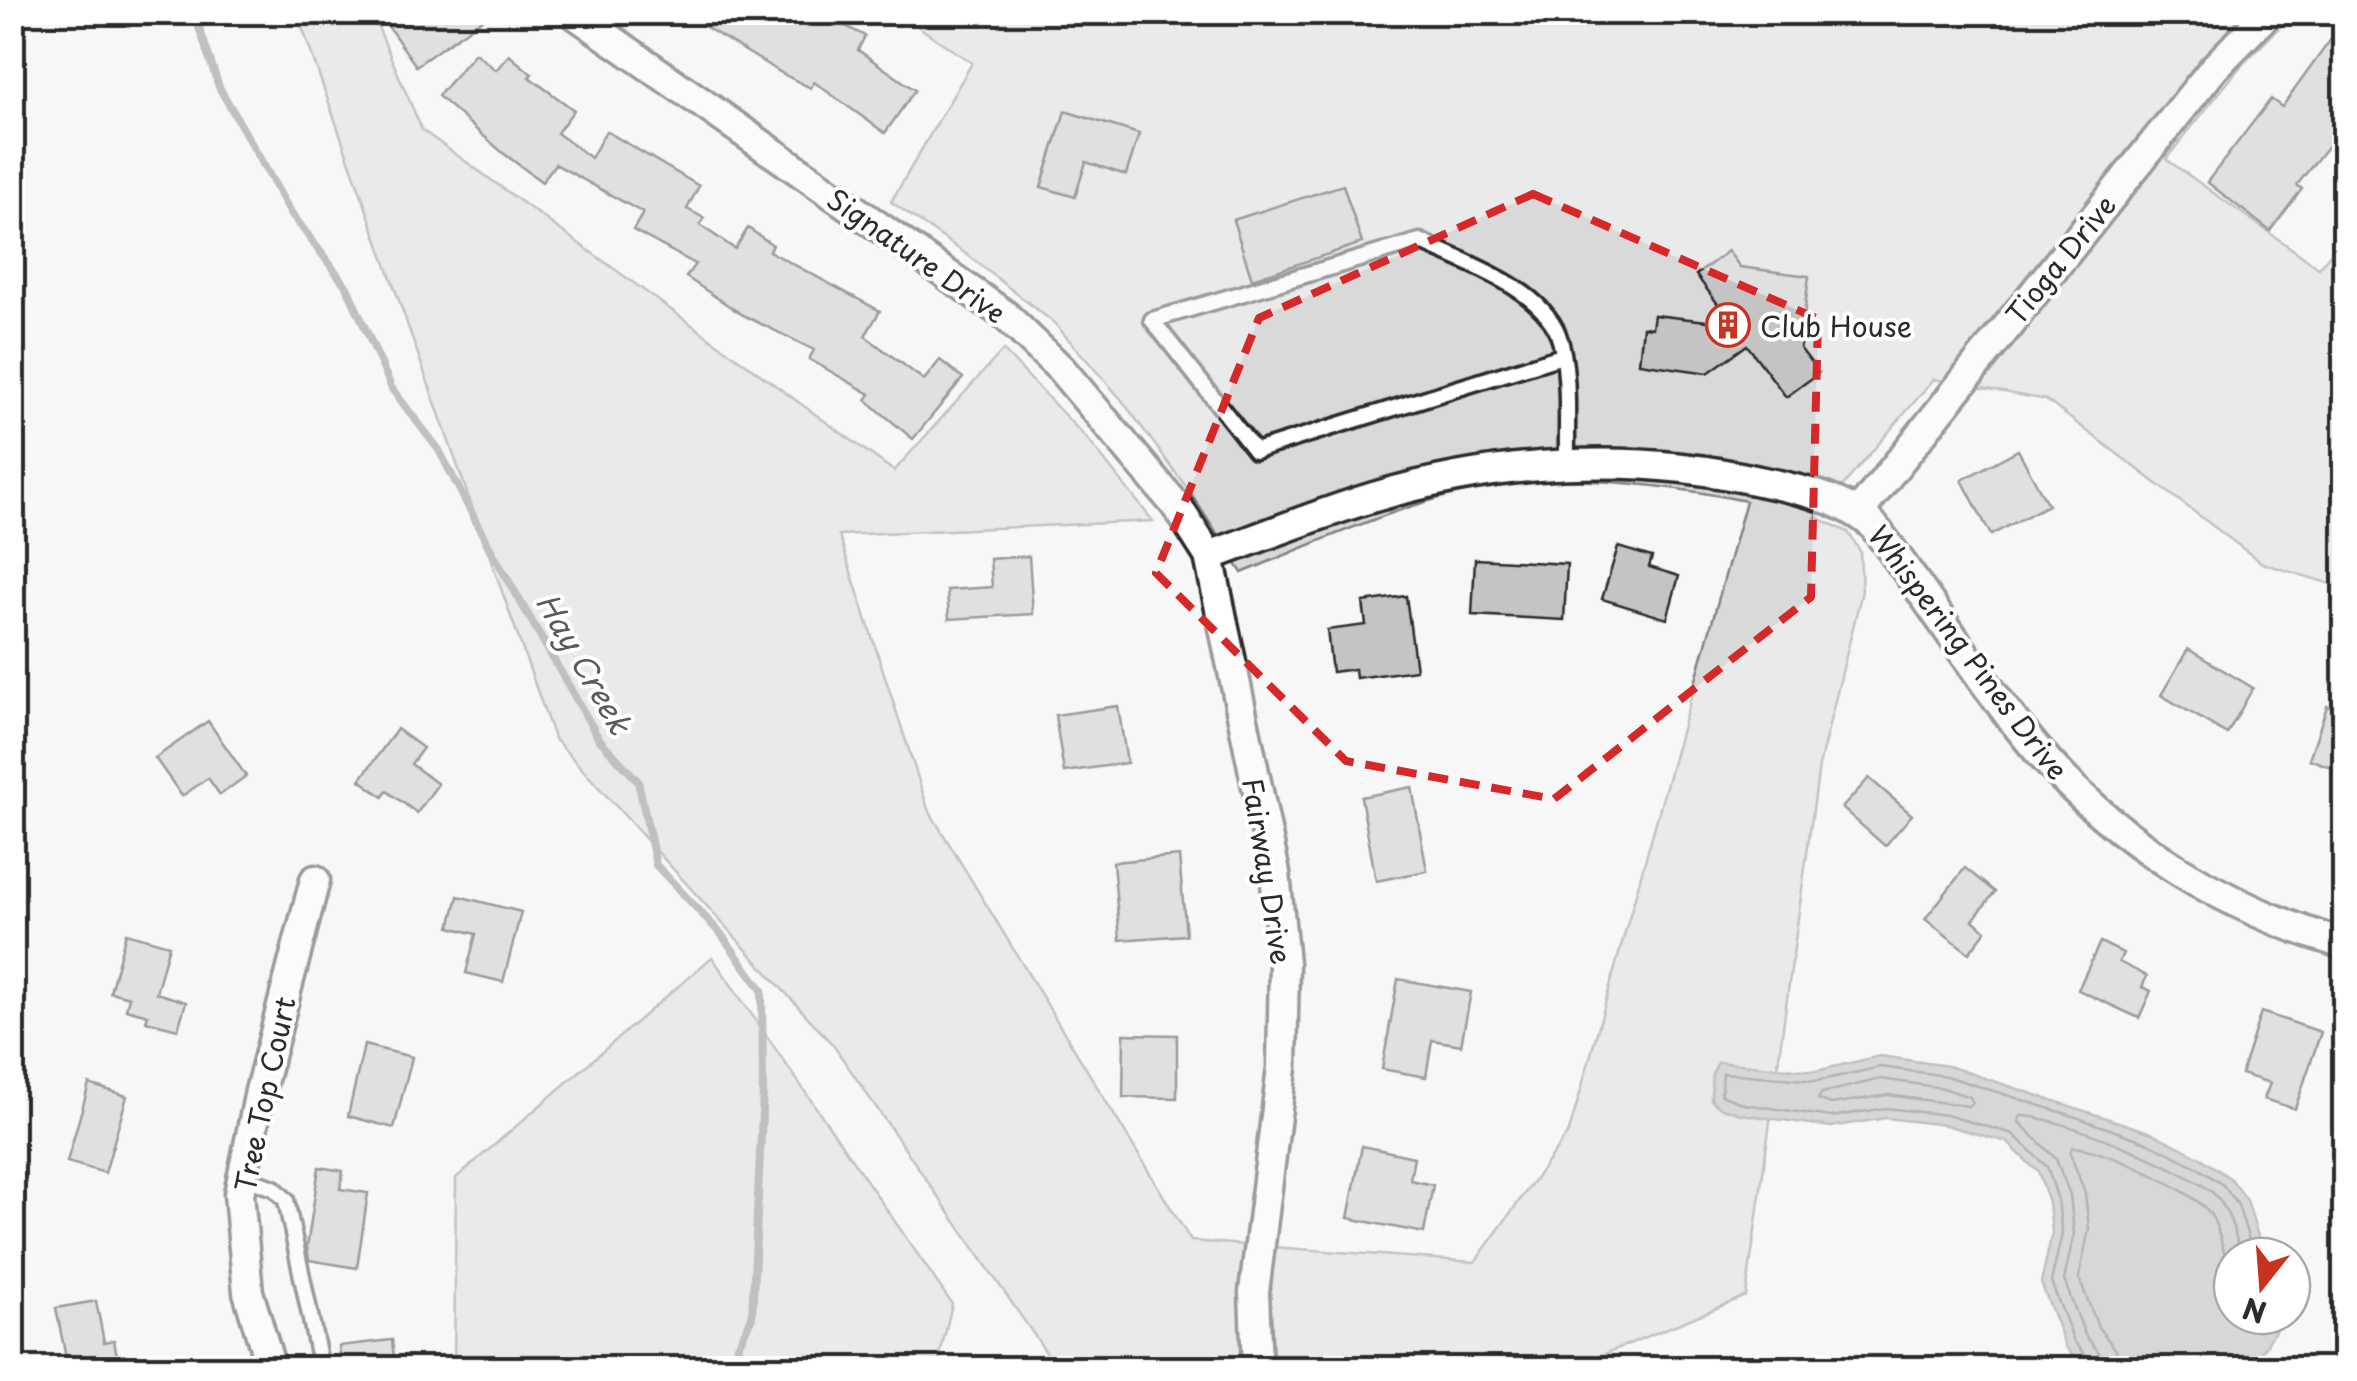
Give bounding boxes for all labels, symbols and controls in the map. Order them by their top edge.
street label: Signature Drive [819,177,1015,333]
street label: Tioga Drive [1994,185,2126,333]
building icon: Club House [1705,302,1751,348]
place label: Club House [1760,304,1912,347]
street label: Whispering Pines Drive [1859,516,2079,788]
water label: Hay Creek [526,584,644,743]
street label: Fairway Drive [1232,775,1304,967]
street label: Tree Top Court [222,992,306,1196]
north arrow [2212,1236,2312,1336]
text: N [2237,1288,2271,1335]

